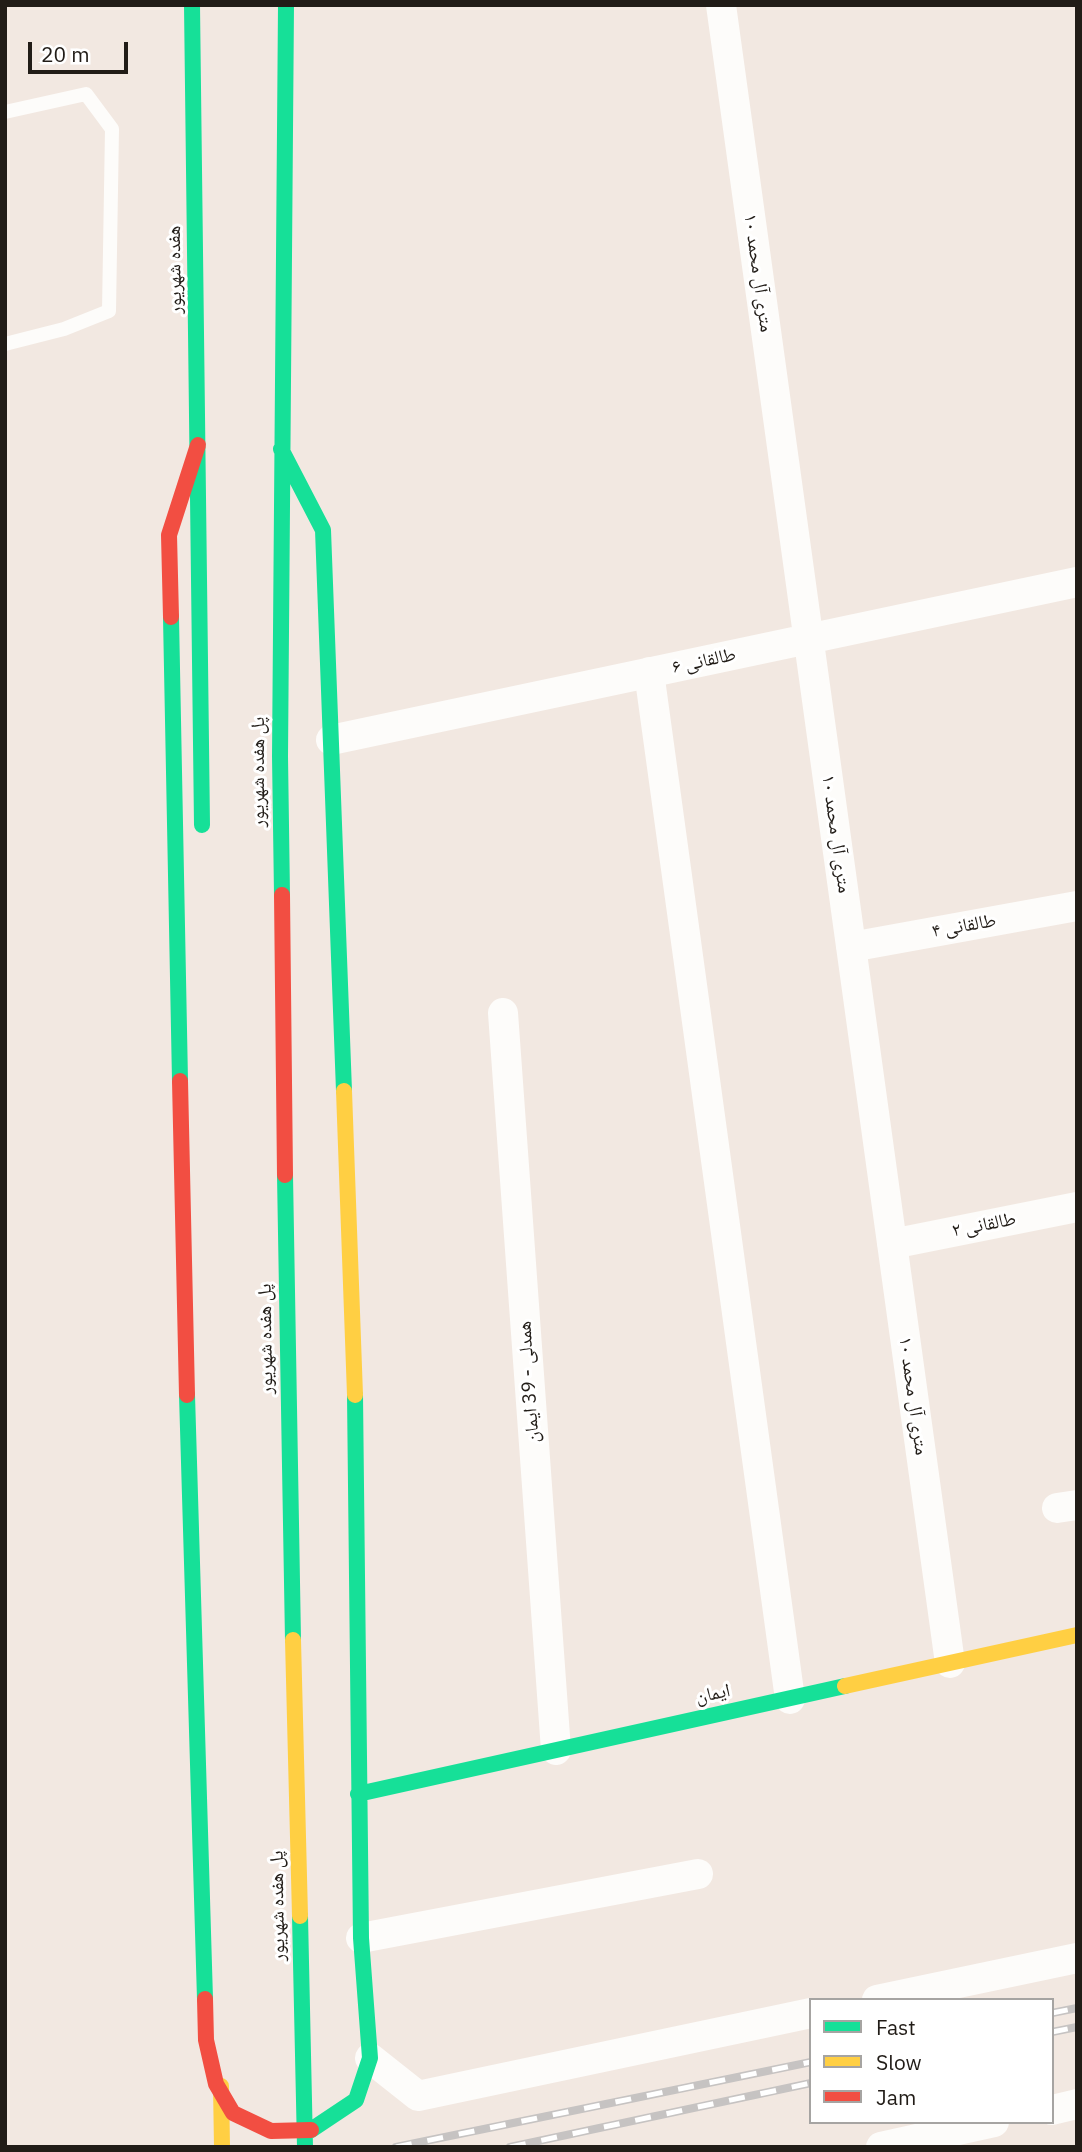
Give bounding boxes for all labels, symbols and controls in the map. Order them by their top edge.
scale bar [32,28,131,72]
text: 20 m [41,40,90,68]
street label: ۱۰ متری آل محمد [738,212,778,334]
street label: هفده شهریور [163,226,187,314]
street label: طالقانی ۶ [670,643,738,679]
street label: پل هفده شهریور [248,717,270,827]
street label: ۱۰ متری آل محمد [816,773,856,895]
street label: طالقانی ۴ [930,909,998,943]
street label: طالقانی ۲ [950,1208,1018,1242]
street label: پل هفده شهریور [254,1283,278,1395]
street label: همدلی - 39 ایمان [513,1320,545,1444]
street label: ۱۰ متری آل محمد [893,1335,933,1457]
street label: ایمان [694,1679,732,1709]
street label: پل هفده شهریور [266,1850,290,1962]
legend [809,1998,1054,2124]
text: Fast [876,2013,916,2041]
text: Slow [876,2048,922,2076]
text: Jam [876,2083,916,2111]

